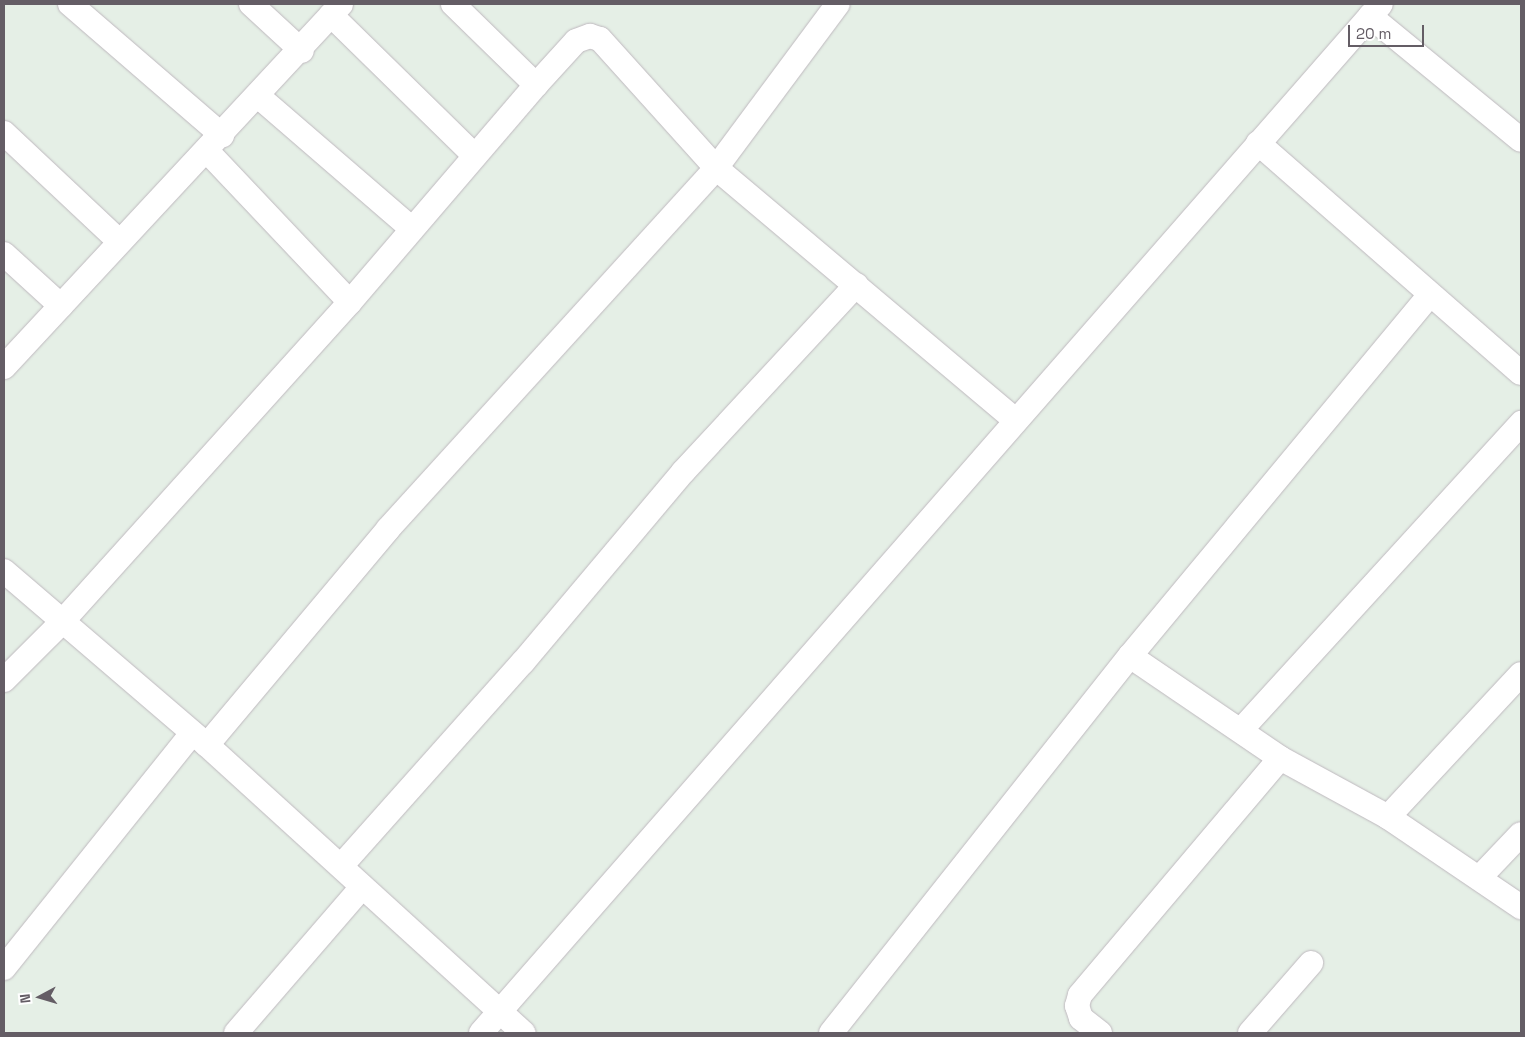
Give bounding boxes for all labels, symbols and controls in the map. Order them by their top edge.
scale bar [1350,15,1426,47]
text: 20 m [1356,24,1391,43]
north arrow [15,972,65,1022]
text: N [16,993,35,1004]

